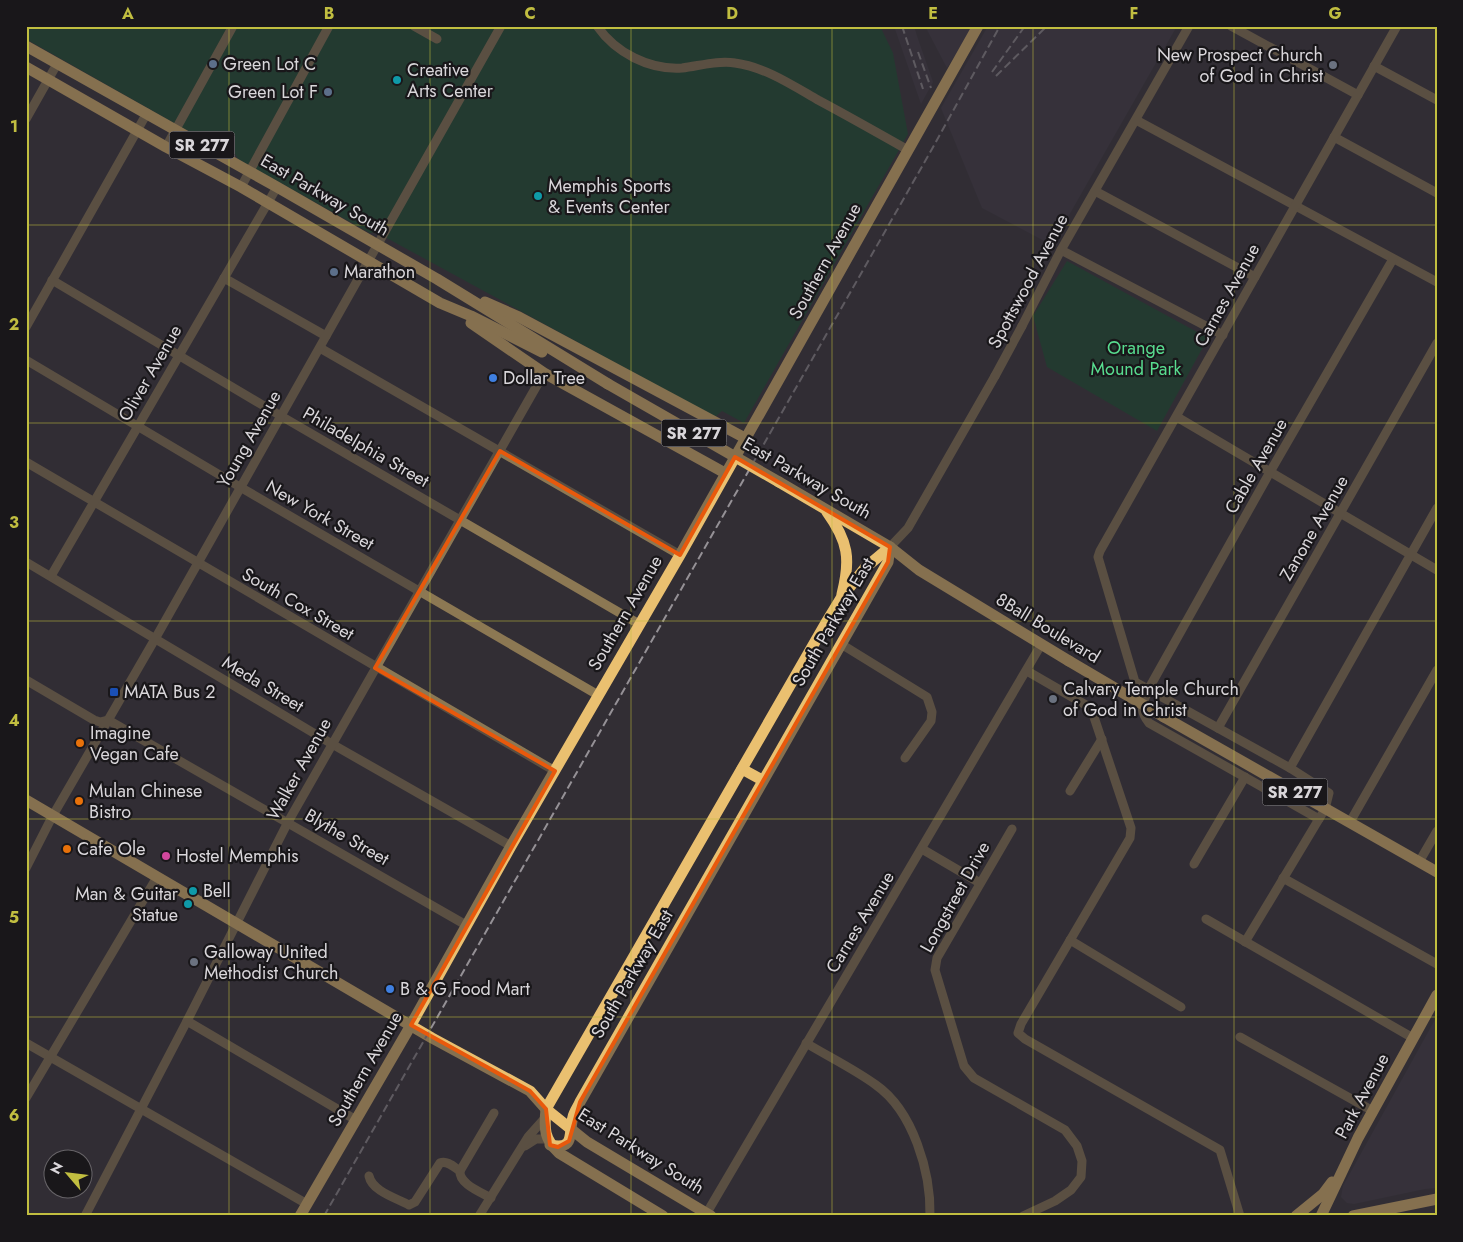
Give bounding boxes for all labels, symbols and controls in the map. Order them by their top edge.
text: A [121,2,134,25]
text: B [324,2,334,25]
text: C [524,2,536,25]
text: D [726,2,738,25]
text: E [928,2,938,25]
text: F [1130,2,1138,25]
text: G [1328,2,1342,25]
place label: New Prospect Church of God in Christ [1157,42,1324,89]
place label: Green Lot C [223,51,316,77]
place label: Creative Arts Center [407,57,494,104]
marker: Green Lot C [207,58,219,70]
marker: New Prospect Church of God in Christ [1327,59,1339,71]
marker: Creative Arts Center [391,74,403,86]
place label: Green Lot F [228,79,318,105]
marker: Green Lot F [322,86,334,98]
text: 1 [10,115,18,138]
road number: SR 277 [170,132,234,158]
street label: East Parkway South [256,148,394,242]
place label: Memphis Sports & Events Center [548,173,671,220]
marker: Memphis Sports & Events Center [532,190,544,202]
street label: Southern Avenue [782,198,868,324]
street label: Spottswood Avenue [982,209,1074,353]
street label: Carnes Avenue [1188,239,1266,351]
place label: Marathon [344,259,415,285]
marker: Marathon [328,266,340,278]
text: 2 [9,313,19,336]
street label: Oliver Avenue [112,320,188,426]
park label: Orange Mound Park [1090,335,1182,382]
place label: Dollar Tree [503,365,585,391]
marker: Dollar Tree [487,372,499,384]
street label: Young Avenue [211,385,287,493]
street label: Philadelphia Street [298,400,435,494]
street label: Cable Avenue [1218,414,1294,518]
road number: SR 277 [662,419,726,446]
street label: East Parkway South [738,431,876,525]
street label: Zanone Avenue [1273,470,1355,586]
street label: New York Street [261,473,380,557]
text: 3 [9,511,19,534]
street label: Southern Avenue [581,551,669,675]
street label: South Parkway East [786,552,881,691]
street label: South Cox Street [237,561,360,647]
street label: 8Ball Boulevard [991,587,1105,669]
street label: Meda Street [217,649,309,719]
place label: Calvary Temple Church of God in Christ [1063,676,1239,723]
place label: MATA Bus 2 [124,679,215,705]
marker: MATA Bus 2 [108,686,120,698]
marker: Calvary Temple Church of God in Christ [1047,693,1059,705]
text: 4 [8,709,20,732]
street label: Walker Avenue [260,713,338,825]
place label: Imagine Vegan Cafe [90,720,179,767]
marker: Imagine Vegan Cafe [74,737,86,749]
place label: Mulan Chinese Bistro [89,778,202,825]
road number: SR 277 [1262,779,1328,806]
marker: Mulan Chinese Bistro [73,795,85,807]
street label: Blythe Street [300,802,395,872]
place label: Cafe Ole [77,836,145,862]
street label: Longstreet Drive [914,837,996,957]
marker: Cafe Ole [61,843,73,855]
place label: Hostel Memphis [176,843,299,869]
marker: Hostel Memphis [160,850,172,862]
street label: Carnes Avenue [819,866,901,978]
place label: Bell [203,878,231,904]
place label: Man & Guitar Statue [75,881,179,928]
marker: Bell [187,885,199,897]
marker: Man & Guitar Statue [182,898,194,910]
street label: South Parkway East [585,904,680,1043]
text: 5 [9,906,19,929]
place label: Galloway United Methodist Church [204,939,339,986]
marker: Galloway United Methodist Church [188,956,200,968]
place label: B & G Food Mart [400,976,531,1002]
marker: B & G Food Mart [384,983,396,995]
street label: Southern Avenue [321,1007,409,1131]
street label: Park Avenue [1329,1049,1395,1143]
street label: East Parkway South [573,1102,709,1200]
text: 6 [9,1104,19,1127]
north arrow [42,1150,92,1200]
text: N [45,1158,68,1178]

